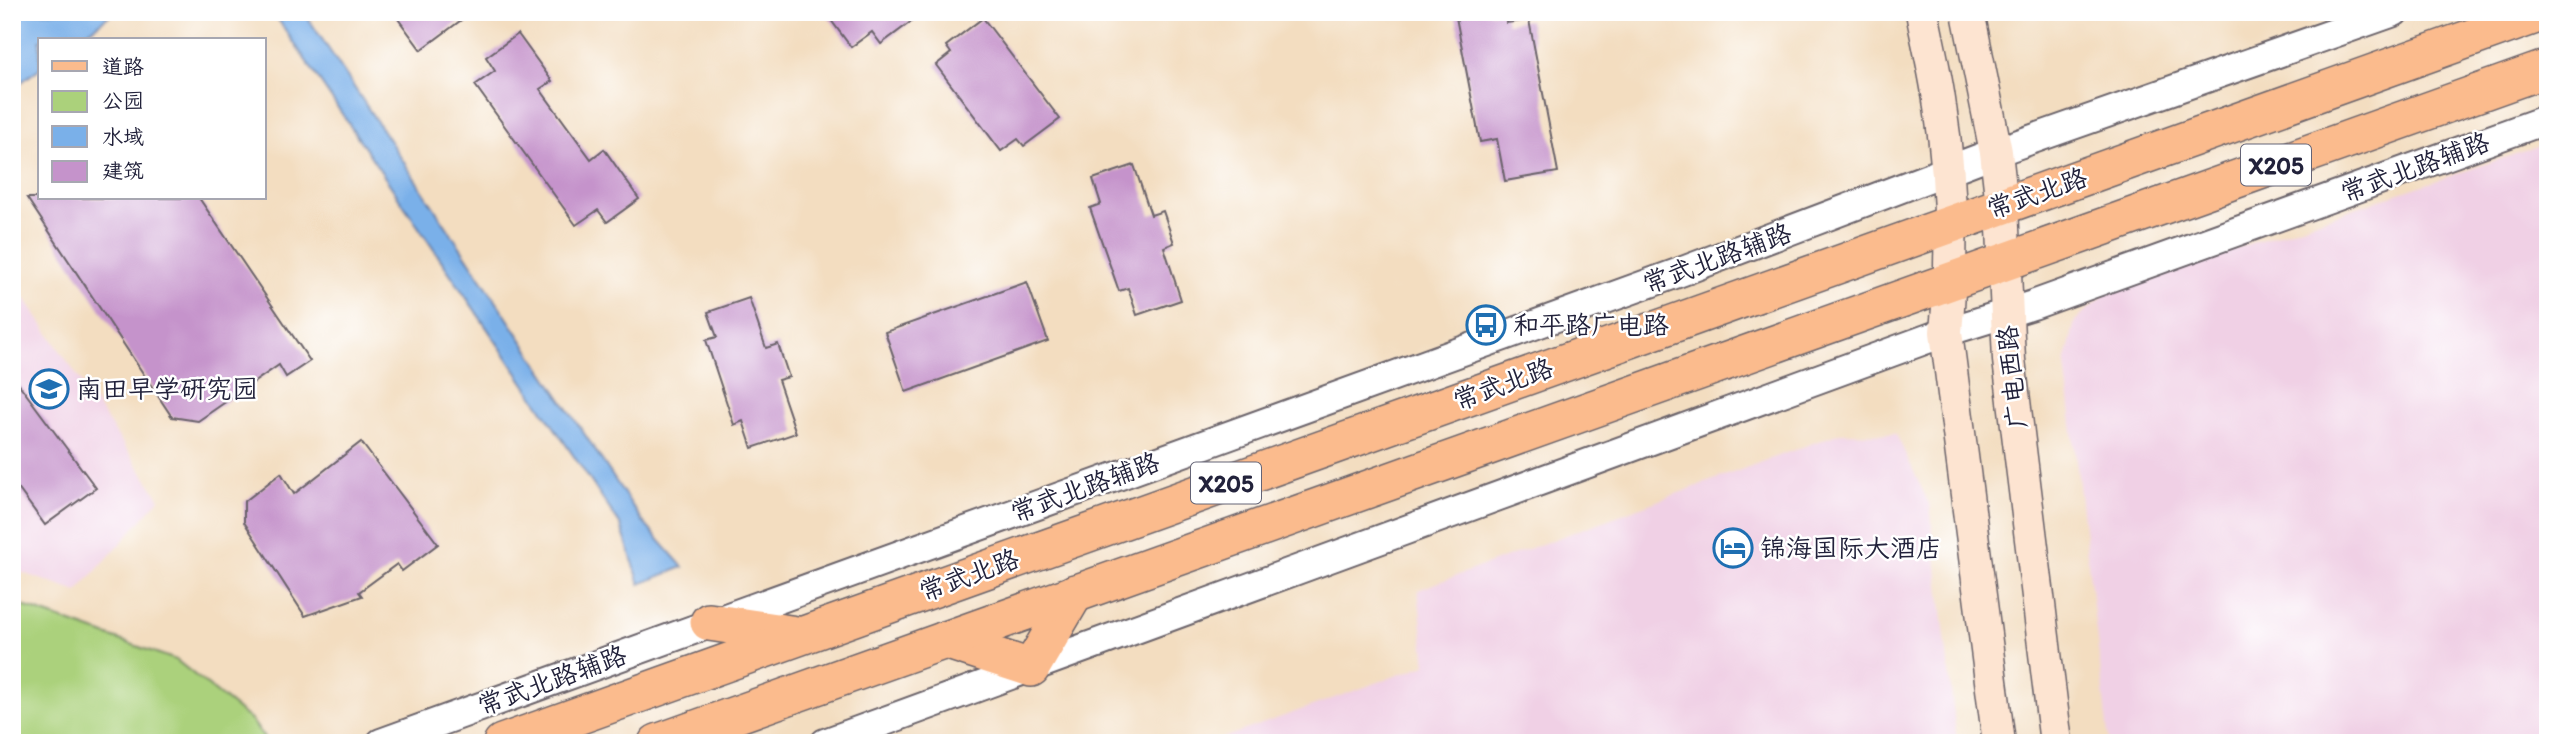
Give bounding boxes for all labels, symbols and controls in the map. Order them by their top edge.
legend [38,38,266,200]
text: 道路 [102,54,144,79]
text: 公园 [102,88,144,113]
text: 水域 [102,124,144,149]
street label: 常武北路辅路 [2336,125,2494,209]
road number: X205 [2241,145,2311,186]
text: 建筑 [102,158,144,183]
street label: 常武北路 [1983,161,2091,225]
street label: 常武北路辅路 [1638,216,1796,300]
bus stop icon: 和平路广电路 [1465,304,1507,346]
place label: 和平路广电路 [1513,309,1669,341]
street label: 广电西路 [1991,324,2033,430]
street label: 常武北路 [1449,351,1557,417]
school or university icon: 南田早学研究园 [28,368,70,410]
place label: 南田早学研究园 [76,373,258,405]
street label: 常武北路辅路 [1006,445,1164,529]
road number: X205 [1191,462,1261,504]
hotel icon: 锦海国际大酒店 [1712,527,1754,569]
place label: 锦海国际大酒店 [1760,532,1942,564]
street label: 常武北路 [915,542,1023,608]
street label: 常武北路辅路 [473,638,631,722]

